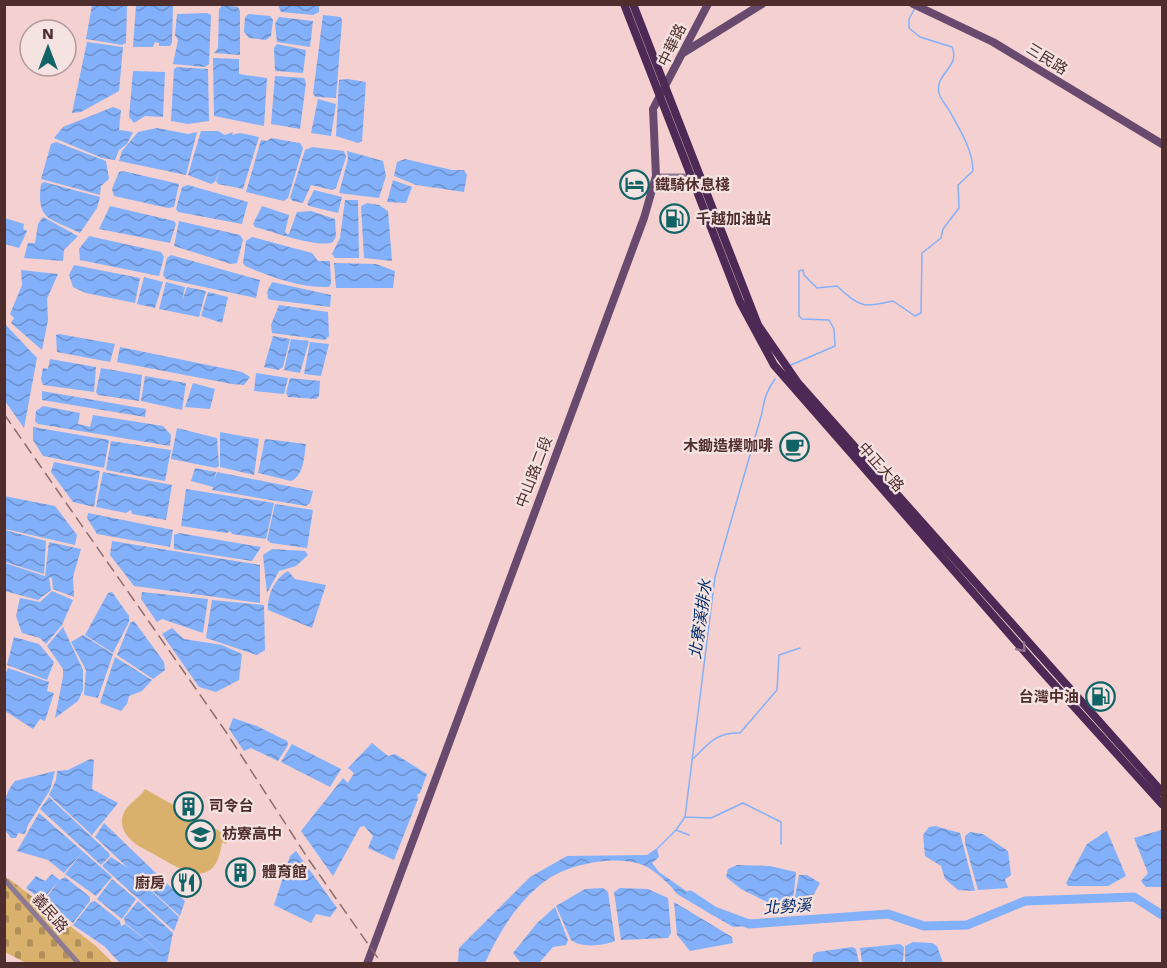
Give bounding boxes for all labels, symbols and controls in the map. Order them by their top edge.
north arrow [18,18,78,78]
street label: 中華路 [654,21,690,69]
text: N [42,24,54,43]
street label: 三民路 [1023,39,1071,79]
hotel icon: 鐵騎休息棧 [618,169,650,201]
place label: 鐵騎休息棧 [655,176,730,194]
fuel station icon: 千越加油站 [659,203,691,235]
place label: 千越加油站 [696,210,771,228]
cafe icon: 木鋤造樸咖啡 [778,430,810,462]
street label: 中山路二段 [512,434,556,510]
place label: 木鋤造樸咖啡 [683,437,773,455]
street label: 中正大路 [854,439,908,495]
water label: 北寮溪排水 [686,577,716,660]
one-way arrow [1015,641,1026,652]
fuel station icon: 台灣中油 [1084,681,1116,713]
place label: 台灣中油 [1019,688,1079,706]
building icon: 司令台 [172,790,204,822]
place label: 司令台 [209,797,254,815]
school or university icon: 枋寮高中 [185,818,217,850]
place label: 枋寮高中 [222,825,282,843]
building icon: 體育館 [225,856,257,888]
place label: 體育館 [262,863,307,881]
restaurant icon: 廚房 [170,867,202,899]
place label: 廚房 [135,874,165,892]
street label: 義民路 [28,890,72,936]
water label: 北勢溪 [762,895,814,918]

